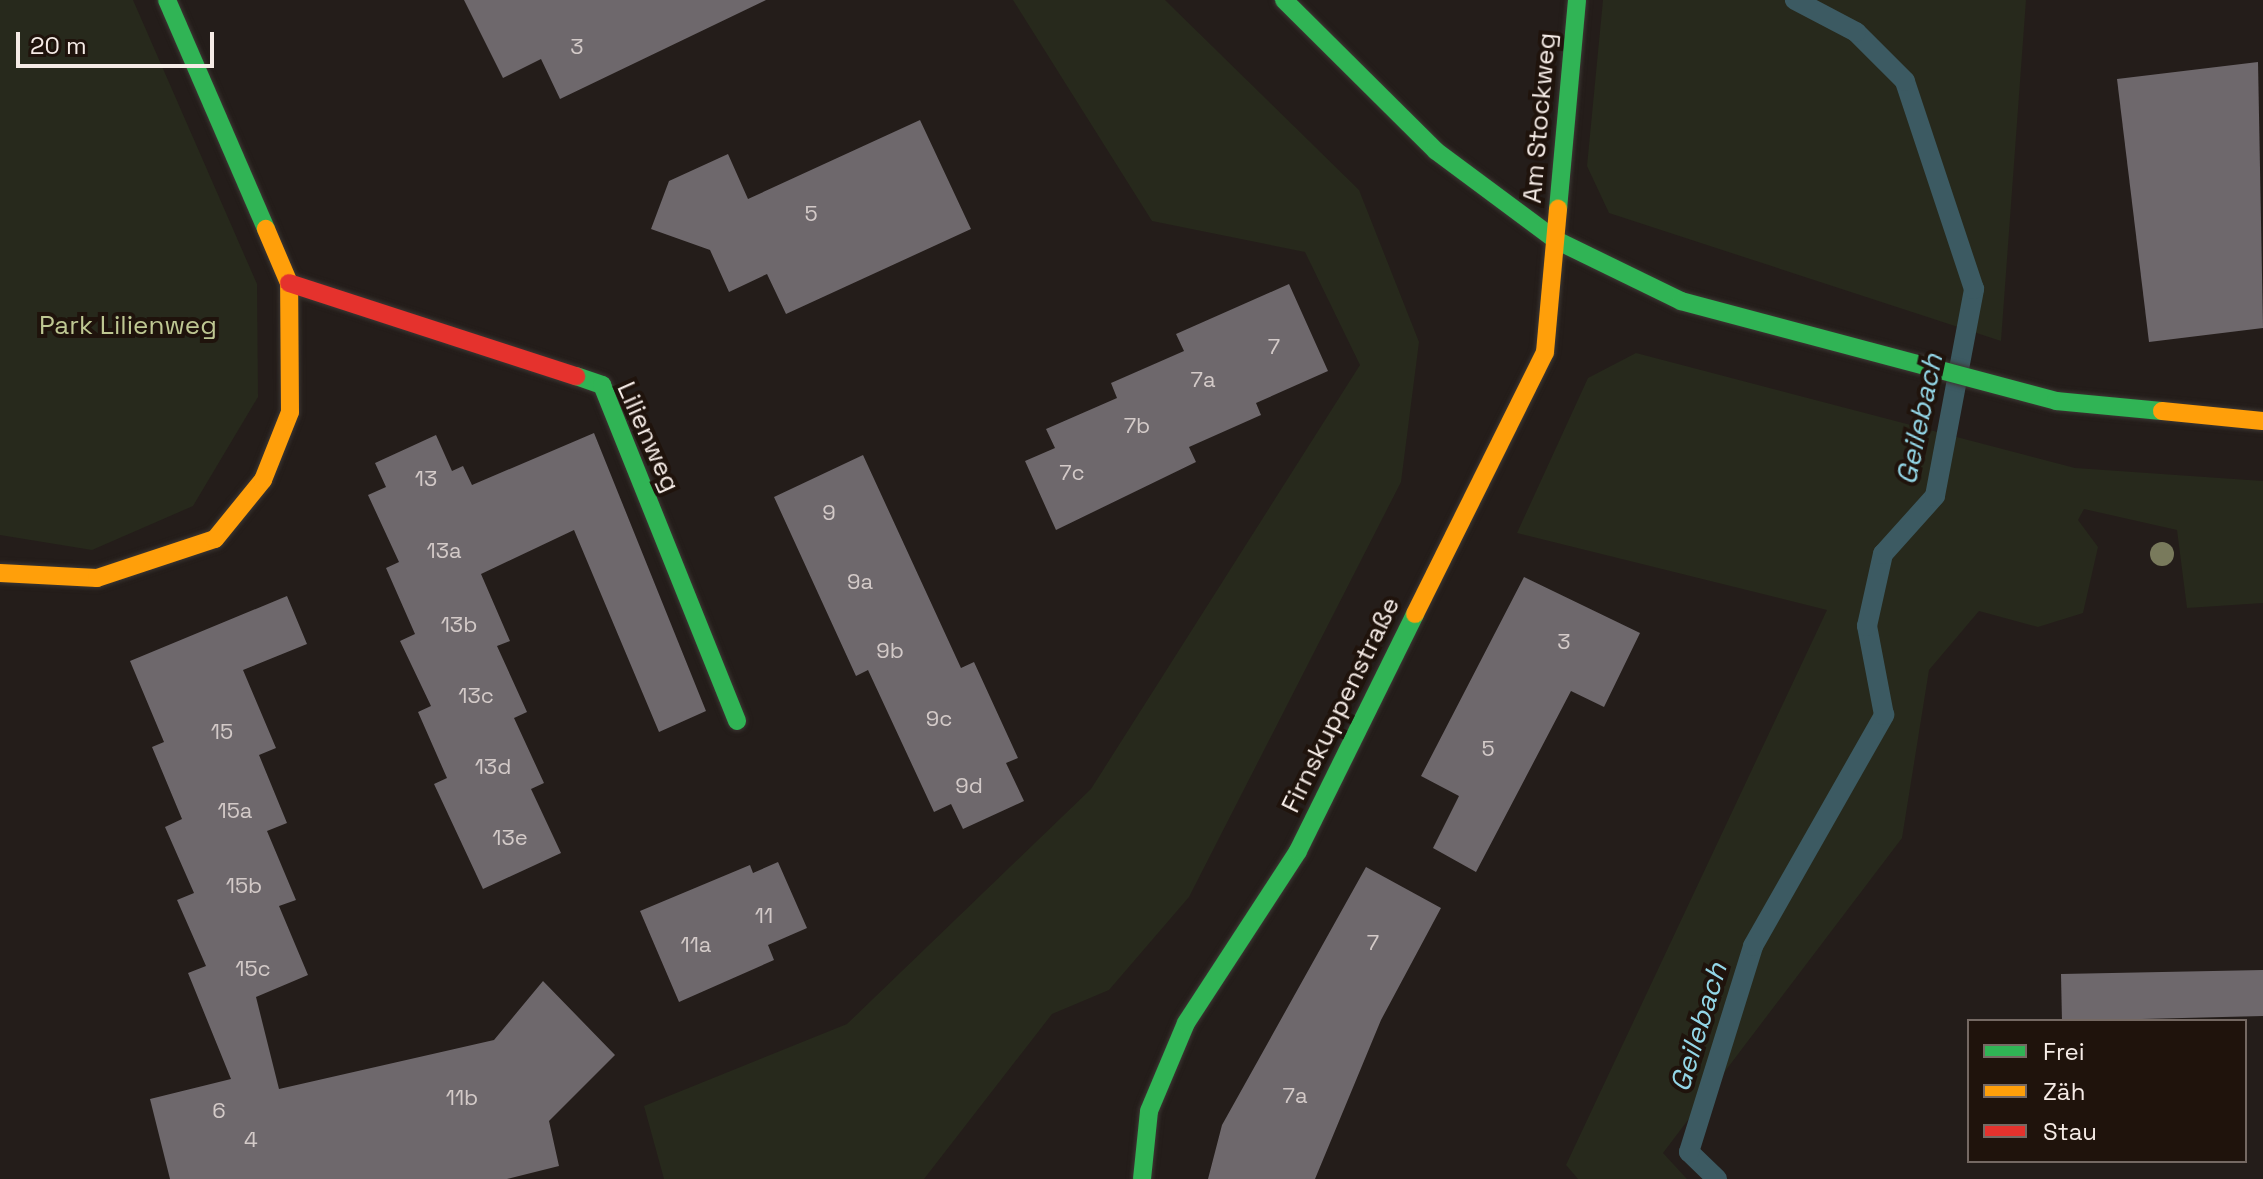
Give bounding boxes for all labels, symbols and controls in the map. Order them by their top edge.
scale bar [20,16,218,66]
text: 20 m [30,30,87,61]
street label: Am Stockweg [1517,31,1563,205]
house number: 3 [570,34,584,60]
house number: 5 [804,201,818,227]
park label: Park Lilienweg [39,310,217,342]
house number: 7 [1268,334,1280,360]
water label: Geilebach [1889,350,1949,488]
house number: 7a [1190,367,1216,393]
street label: Lilienweg [610,377,686,497]
house number: 7b [1124,413,1150,439]
house number: 7c [1059,460,1085,486]
house number: 13 [415,466,437,492]
house number: 9 [822,500,836,526]
house number: 13a [426,538,462,564]
house number: 9a [847,569,873,595]
street label: Firnskuppenstraße [1275,592,1407,818]
house number: 13b [441,612,477,638]
house number: 3 [1557,629,1571,655]
house number: 9b [876,638,904,664]
house number: 13c [458,683,494,709]
house number: 9c [926,706,952,732]
house number: 15 [211,719,233,745]
house number: 5 [1481,736,1495,762]
house number: 13d [475,754,511,780]
house number: 9d [955,773,983,799]
house number: 15a [217,798,253,824]
house number: 13e [492,825,528,851]
house number: 15b [226,873,262,899]
house number: 11 [755,903,773,929]
house number: 7 [1367,930,1379,956]
house number: 11a [680,932,712,958]
house number: 15c [235,956,271,982]
water label: Geilebach [1662,958,1734,1096]
legend [1967,1019,2247,1163]
text: Frei [2043,1036,2085,1067]
text: Zäh [2043,1076,2085,1107]
house number: 7a [1282,1083,1308,1109]
house number: 11b [446,1085,478,1111]
house number: 6 [212,1098,226,1124]
text: Stau [2043,1116,2097,1147]
house number: 4 [244,1127,258,1153]

